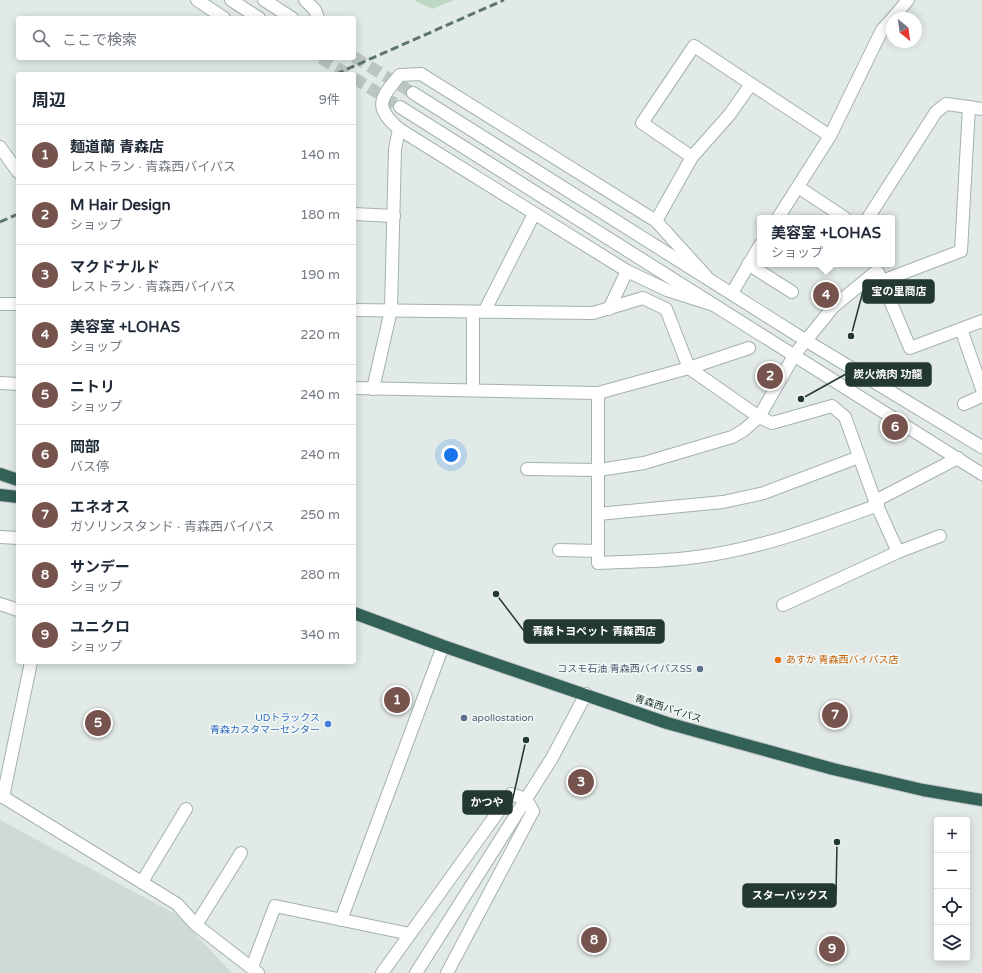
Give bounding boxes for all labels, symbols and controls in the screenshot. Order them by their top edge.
north arrow [886,12,922,48]
search box [16,16,356,60]
icon: search [30,27,52,49]
text: ここで検索 [62,31,137,49]
text: 周辺 [32,90,66,111]
text: 9件 [319,92,340,108]
text: 麺道蘭 青森店 [70,138,164,156]
text: 1 [41,147,49,163]
text: 140 m [300,147,340,163]
text: レストラン · 青森西バイパス [70,159,236,175]
text: M Hair Design [70,196,171,214]
text: 2 [41,207,49,223]
text: 180 m [300,207,340,223]
popup [757,215,895,267]
text: ショップ [70,217,122,233]
text: 美容室 +LOHAS [771,224,881,242]
text: ショップ [771,245,823,261]
text: マクドナルド [70,258,160,276]
text: 3 [41,267,49,283]
text: 190 m [300,267,340,283]
text: レストラン · 青森西バイパス [70,279,236,295]
pin: 4 [813,280,839,310]
callout: 宝の里商店 [863,280,934,303]
text: 宝の里商店 [872,285,927,298]
text: 美容室 +LOHAS [70,318,180,336]
text: 4 [41,327,49,343]
text: 220 m [300,327,340,343]
text: ショップ [70,339,122,355]
pin: 2 [757,361,783,391]
callout: 炭火焼肉 功龍 [846,363,931,386]
text: 炭火焼肉 功龍 [854,368,922,381]
text: ニトリ [70,378,115,396]
text: 5 [41,387,49,403]
text: 240 m [300,387,340,403]
text: ショップ [70,399,122,415]
pin: 6 [882,412,908,442]
text: 岡部 [70,438,100,456]
your location [441,445,461,465]
text: 6 [41,447,49,463]
text: 240 m [300,447,340,463]
text: バス停 [70,459,109,475]
text: エネオス [70,498,130,516]
text: 7 [41,507,49,523]
text: 250 m [300,507,340,523]
text: ガソリンスタンド · 青森西バイパス [70,519,275,535]
text: サンデー [70,558,130,576]
text: 8 [41,567,49,583]
text: 280 m [300,567,340,583]
text: ショップ [70,579,122,595]
text: ユニクロ [70,618,130,636]
callout: 青森トヨペット 青森西店 [524,620,664,643]
text: 青森トヨペット 青森西店 [532,625,656,638]
text: 9 [41,627,49,643]
text: 340 m [300,627,340,643]
text: ショップ [70,639,122,655]
place label: あすか 青森西バイパス店 [786,654,898,666]
marker: あすか 青森西バイパス店 [773,655,783,665]
place label: コスモ石油 青森西バイパスSS [557,663,692,675]
marker: コスモ石油 青森西バイパスSS [695,664,705,674]
pin: 1 [384,685,410,715]
street label: 青森西バイパス [633,693,703,725]
pin: 7 [822,700,848,730]
pin: 5 [85,708,111,738]
place label: UDトラックス 青森カスタマーセンター [210,712,320,736]
place label: apollostation [472,712,534,724]
marker: apollostation [459,713,469,723]
marker: UDトラックス 青森カスタマーセンター [323,719,333,729]
pin: 3 [568,767,594,797]
callout: かつや [463,791,512,814]
text: かつや [471,796,504,809]
map controls [934,817,970,961]
button: + [934,817,970,853]
button: − [934,853,970,889]
callout: スターバックス [743,884,836,907]
text: スターバックス [752,889,828,902]
button: locate [934,889,970,925]
pin: 8 [581,925,607,955]
button: layers [934,925,970,961]
pin: 9 [819,934,845,964]

